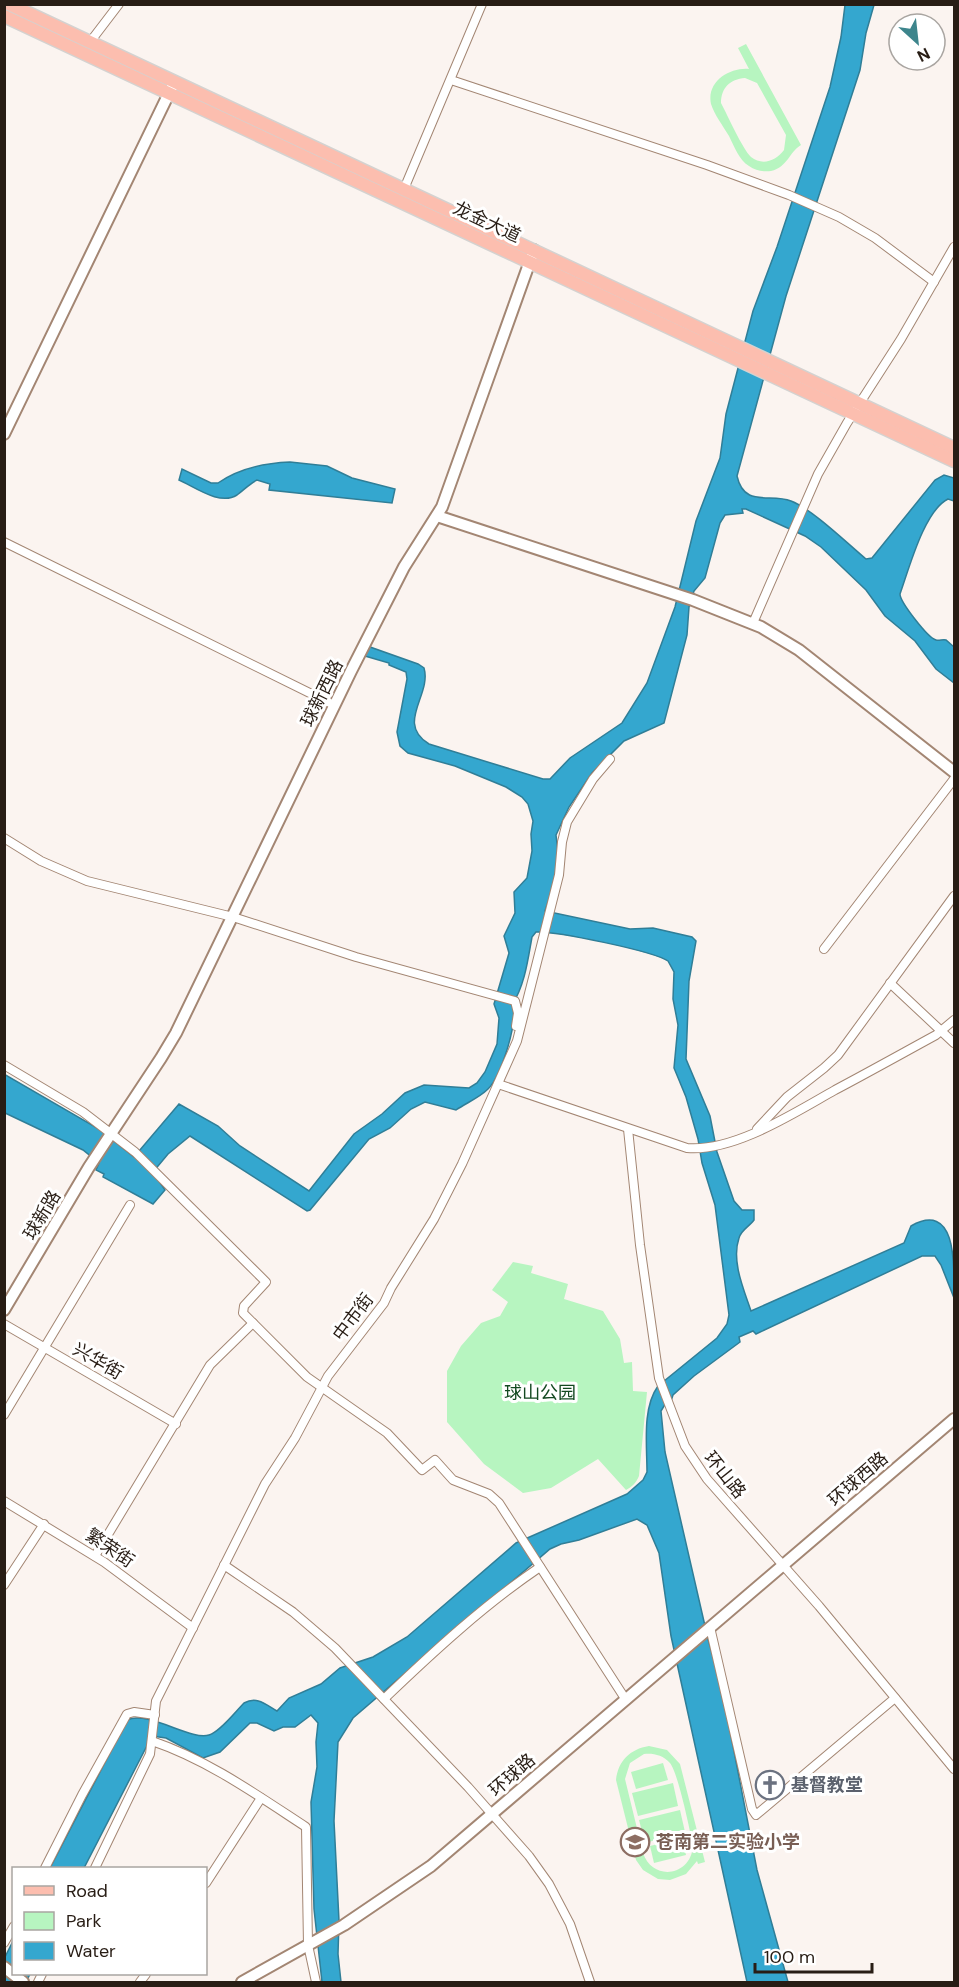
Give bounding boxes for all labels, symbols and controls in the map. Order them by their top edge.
north arrow [887,12,947,72]
text: N [914,43,934,67]
street label: 龙金大道 [449,196,525,248]
street label: 球新西路 [295,655,349,731]
street label: 球新路 [18,1186,66,1244]
street label: 中市街 [327,1288,379,1346]
street label: 兴华街 [69,1337,127,1385]
park label: 球山公园 [504,1381,576,1405]
street label: 环山路 [699,1446,751,1504]
street label: 环球西路 [823,1446,893,1512]
street label: 繁荣街 [81,1523,139,1573]
street label: 环球路 [484,1748,540,1802]
church icon: 基督教堂 [754,1769,786,1801]
place label: 基督教堂 [791,1773,863,1797]
school or university icon: 苍南第二实验小学 [619,1826,651,1858]
place label: 苍南第二实验小学 [656,1830,800,1854]
legend [12,1867,207,1975]
text: Road [66,1879,108,1903]
text: Park [66,1909,102,1933]
scale bar [755,1936,872,1974]
text: Water [66,1939,116,1963]
text: 100 m [764,1945,815,1969]

